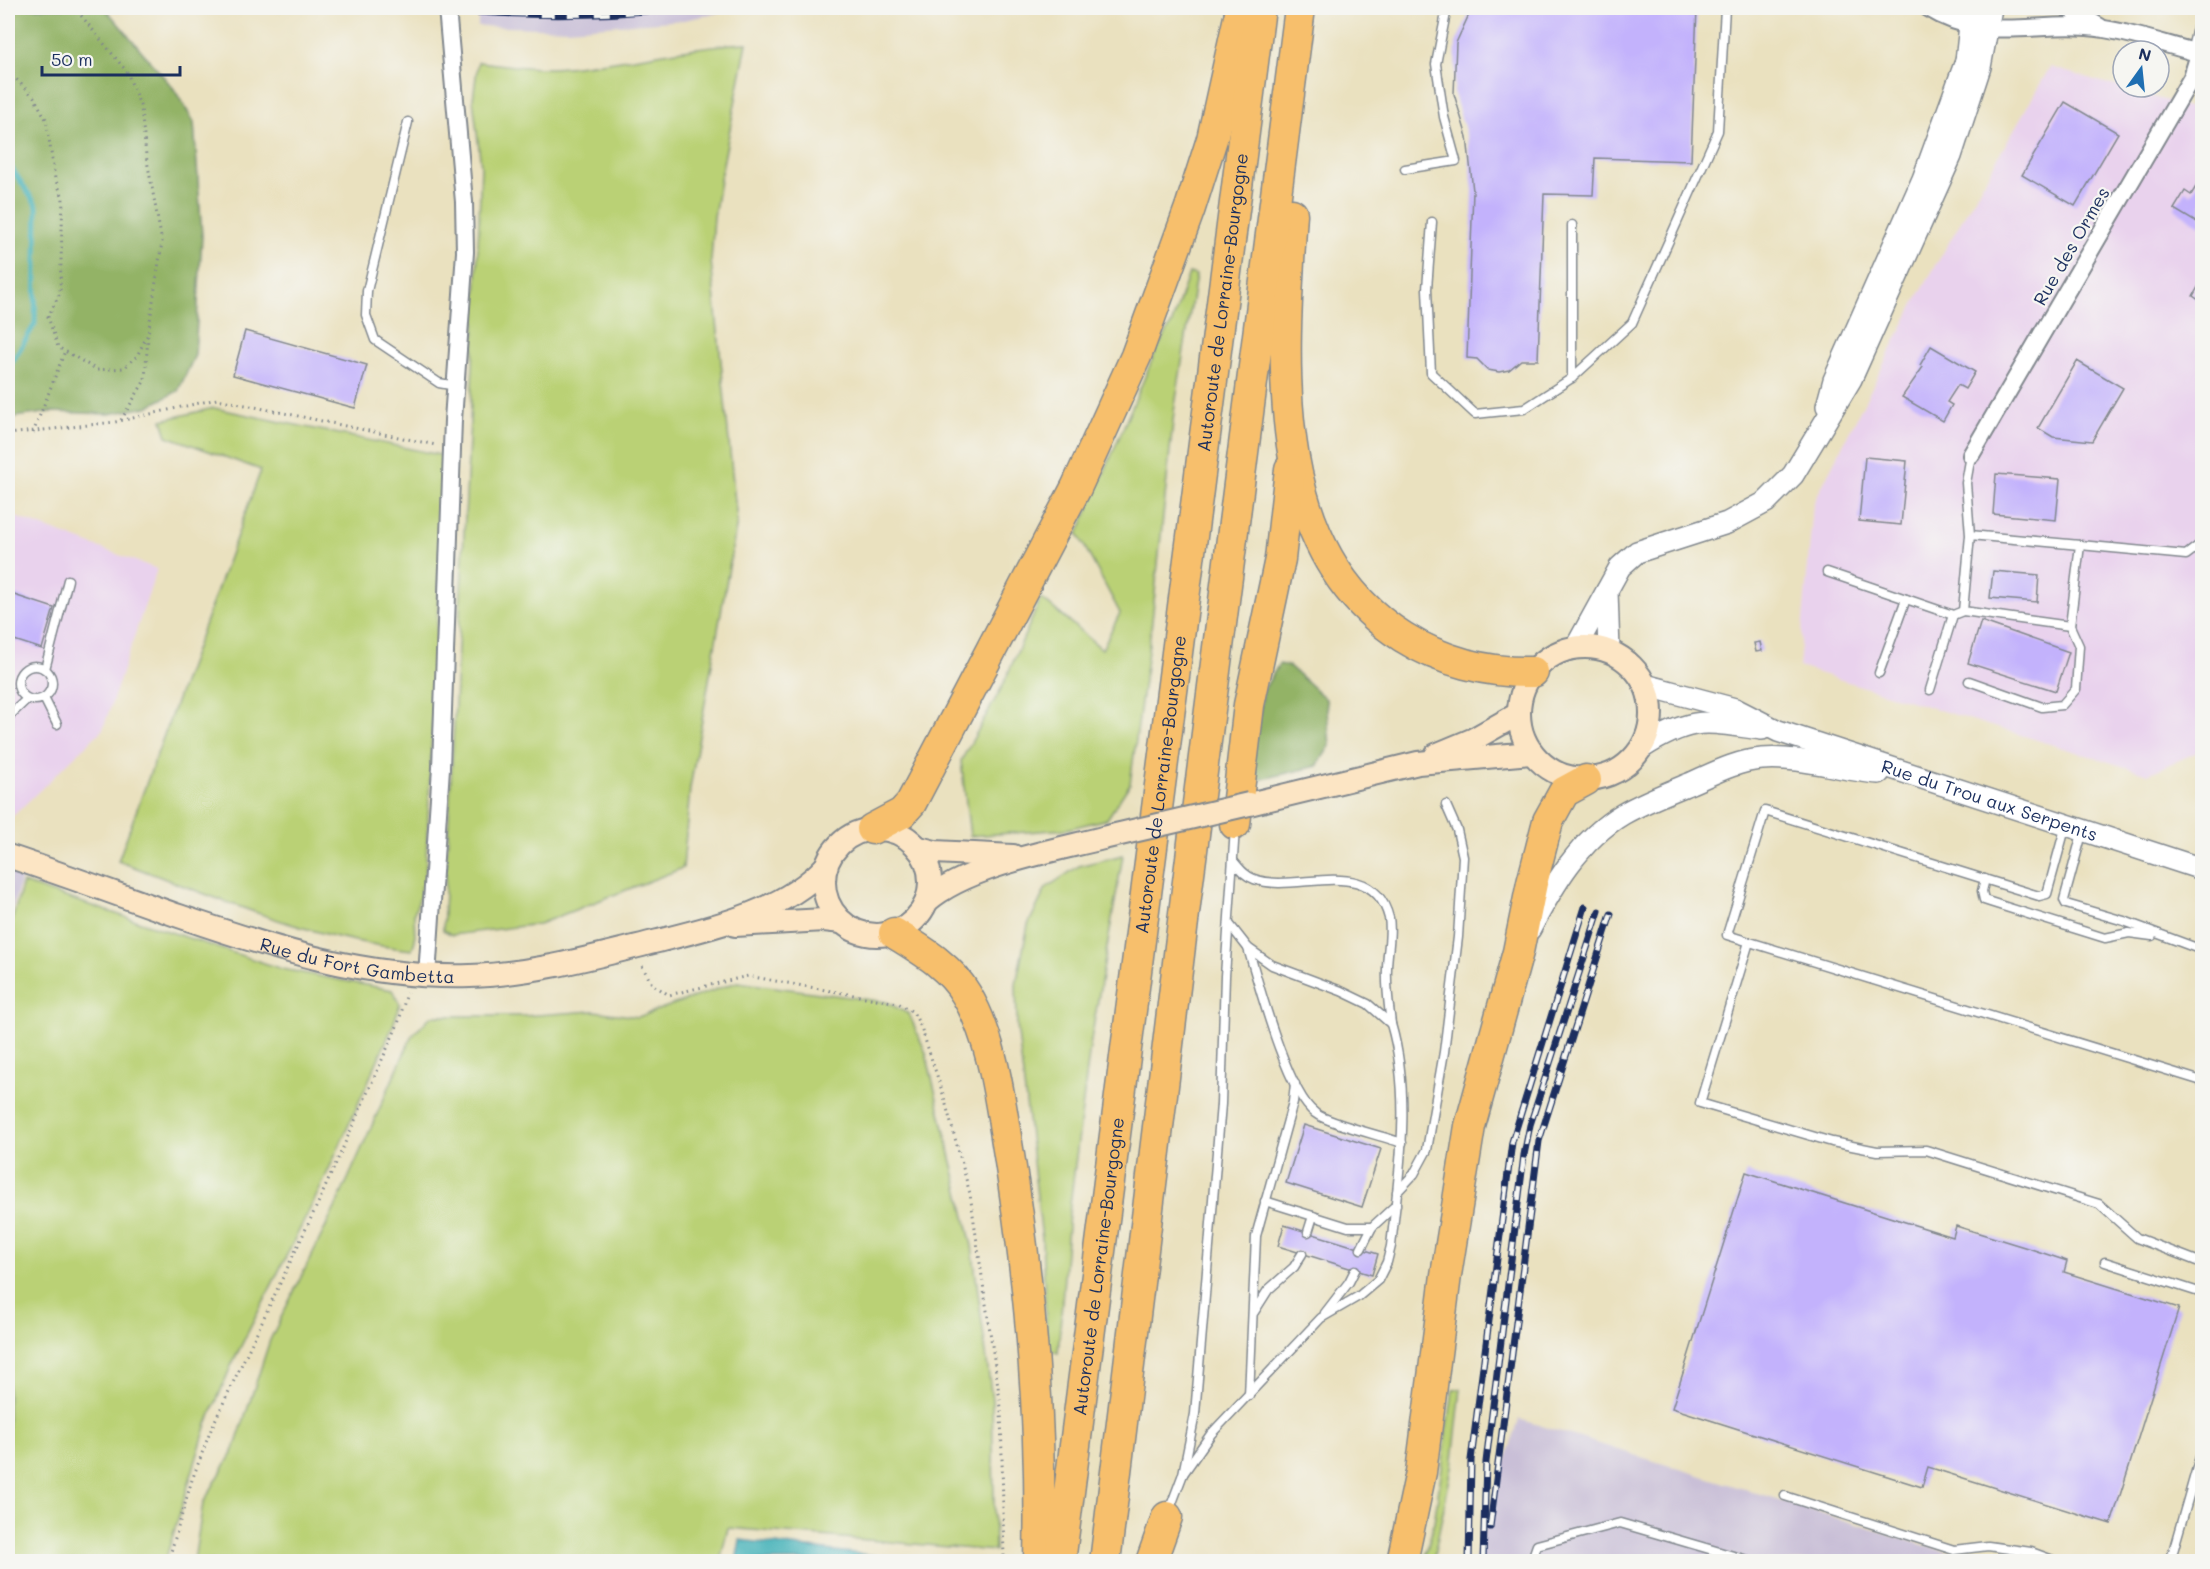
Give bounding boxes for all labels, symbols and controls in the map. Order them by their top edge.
scale bar [42,39,180,77]
north arrow [2111,39,2171,99]
text: N [2136,42,2154,66]
text: 50 m [51,47,93,71]
street label: Autoroute de Lorraine-Bourgogne [1191,152,1253,453]
street label: Rue des Ormes [2027,182,2115,310]
street label: Autoroute de Lorraine-Bourgogne [1129,634,1191,935]
street label: Rue du Trou aux Serpents [1878,753,2101,846]
street label: Rue du Fort Gambetta [257,931,455,988]
street label: Autoroute de Lorraine-Bourgogne [1067,1116,1129,1417]

